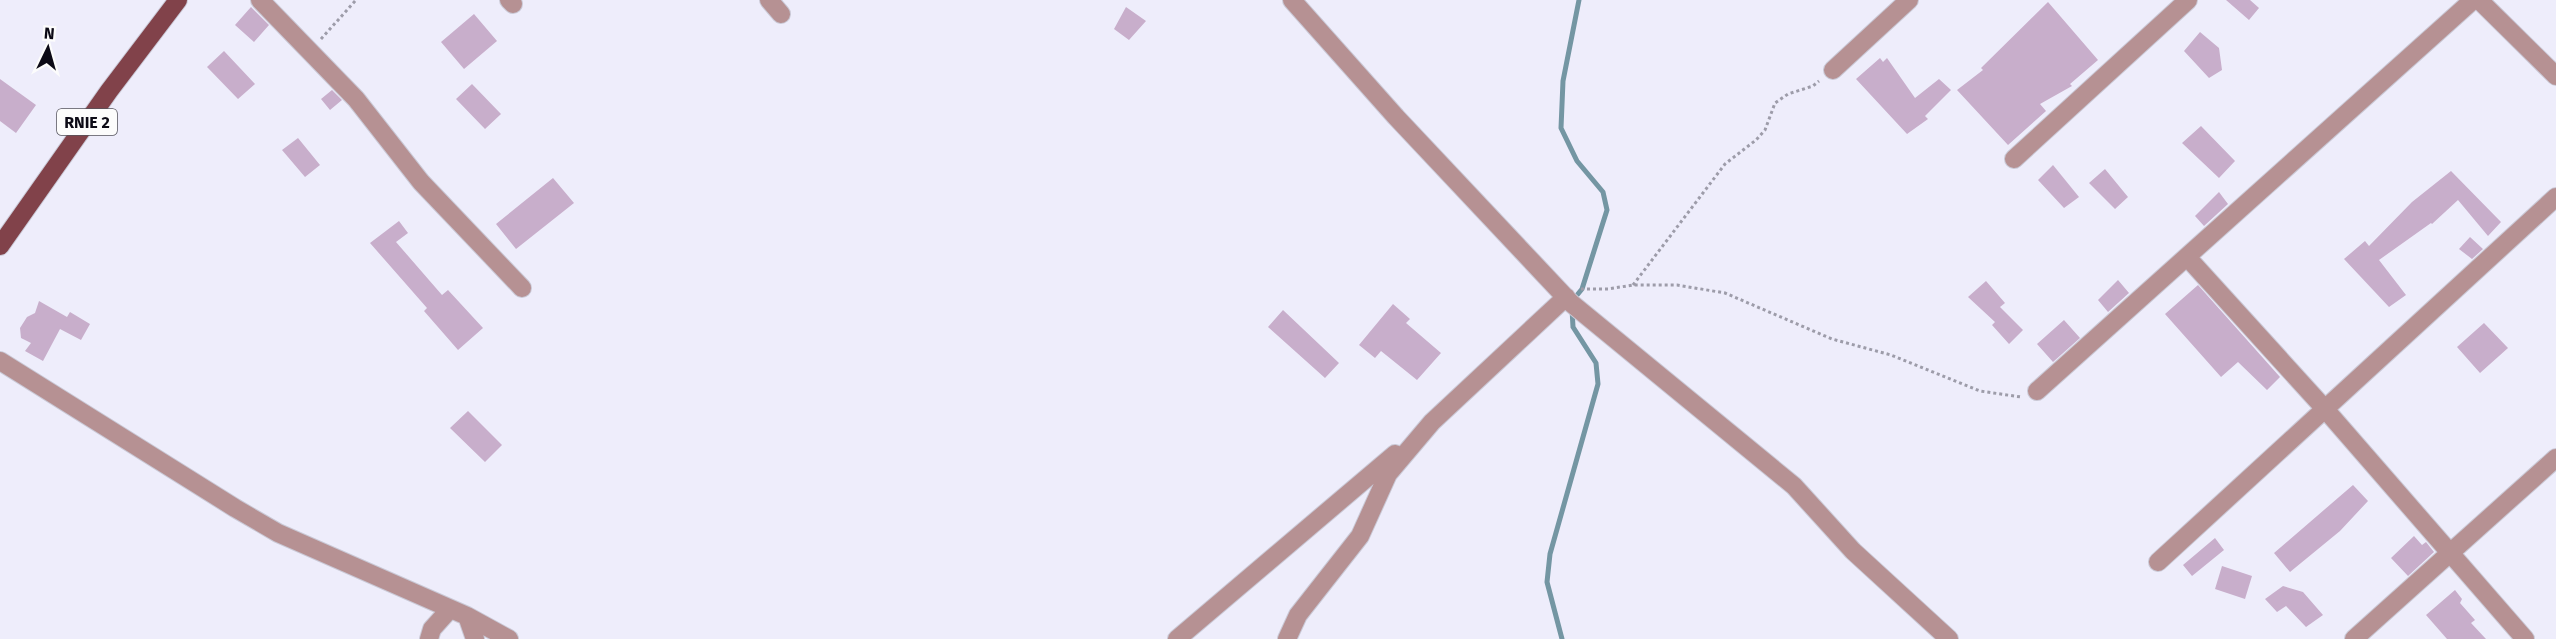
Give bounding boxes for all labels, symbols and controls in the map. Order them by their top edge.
north arrow [18,18,78,78]
text: N [43,24,55,43]
road number: RNIE 2 [57,109,117,135]

